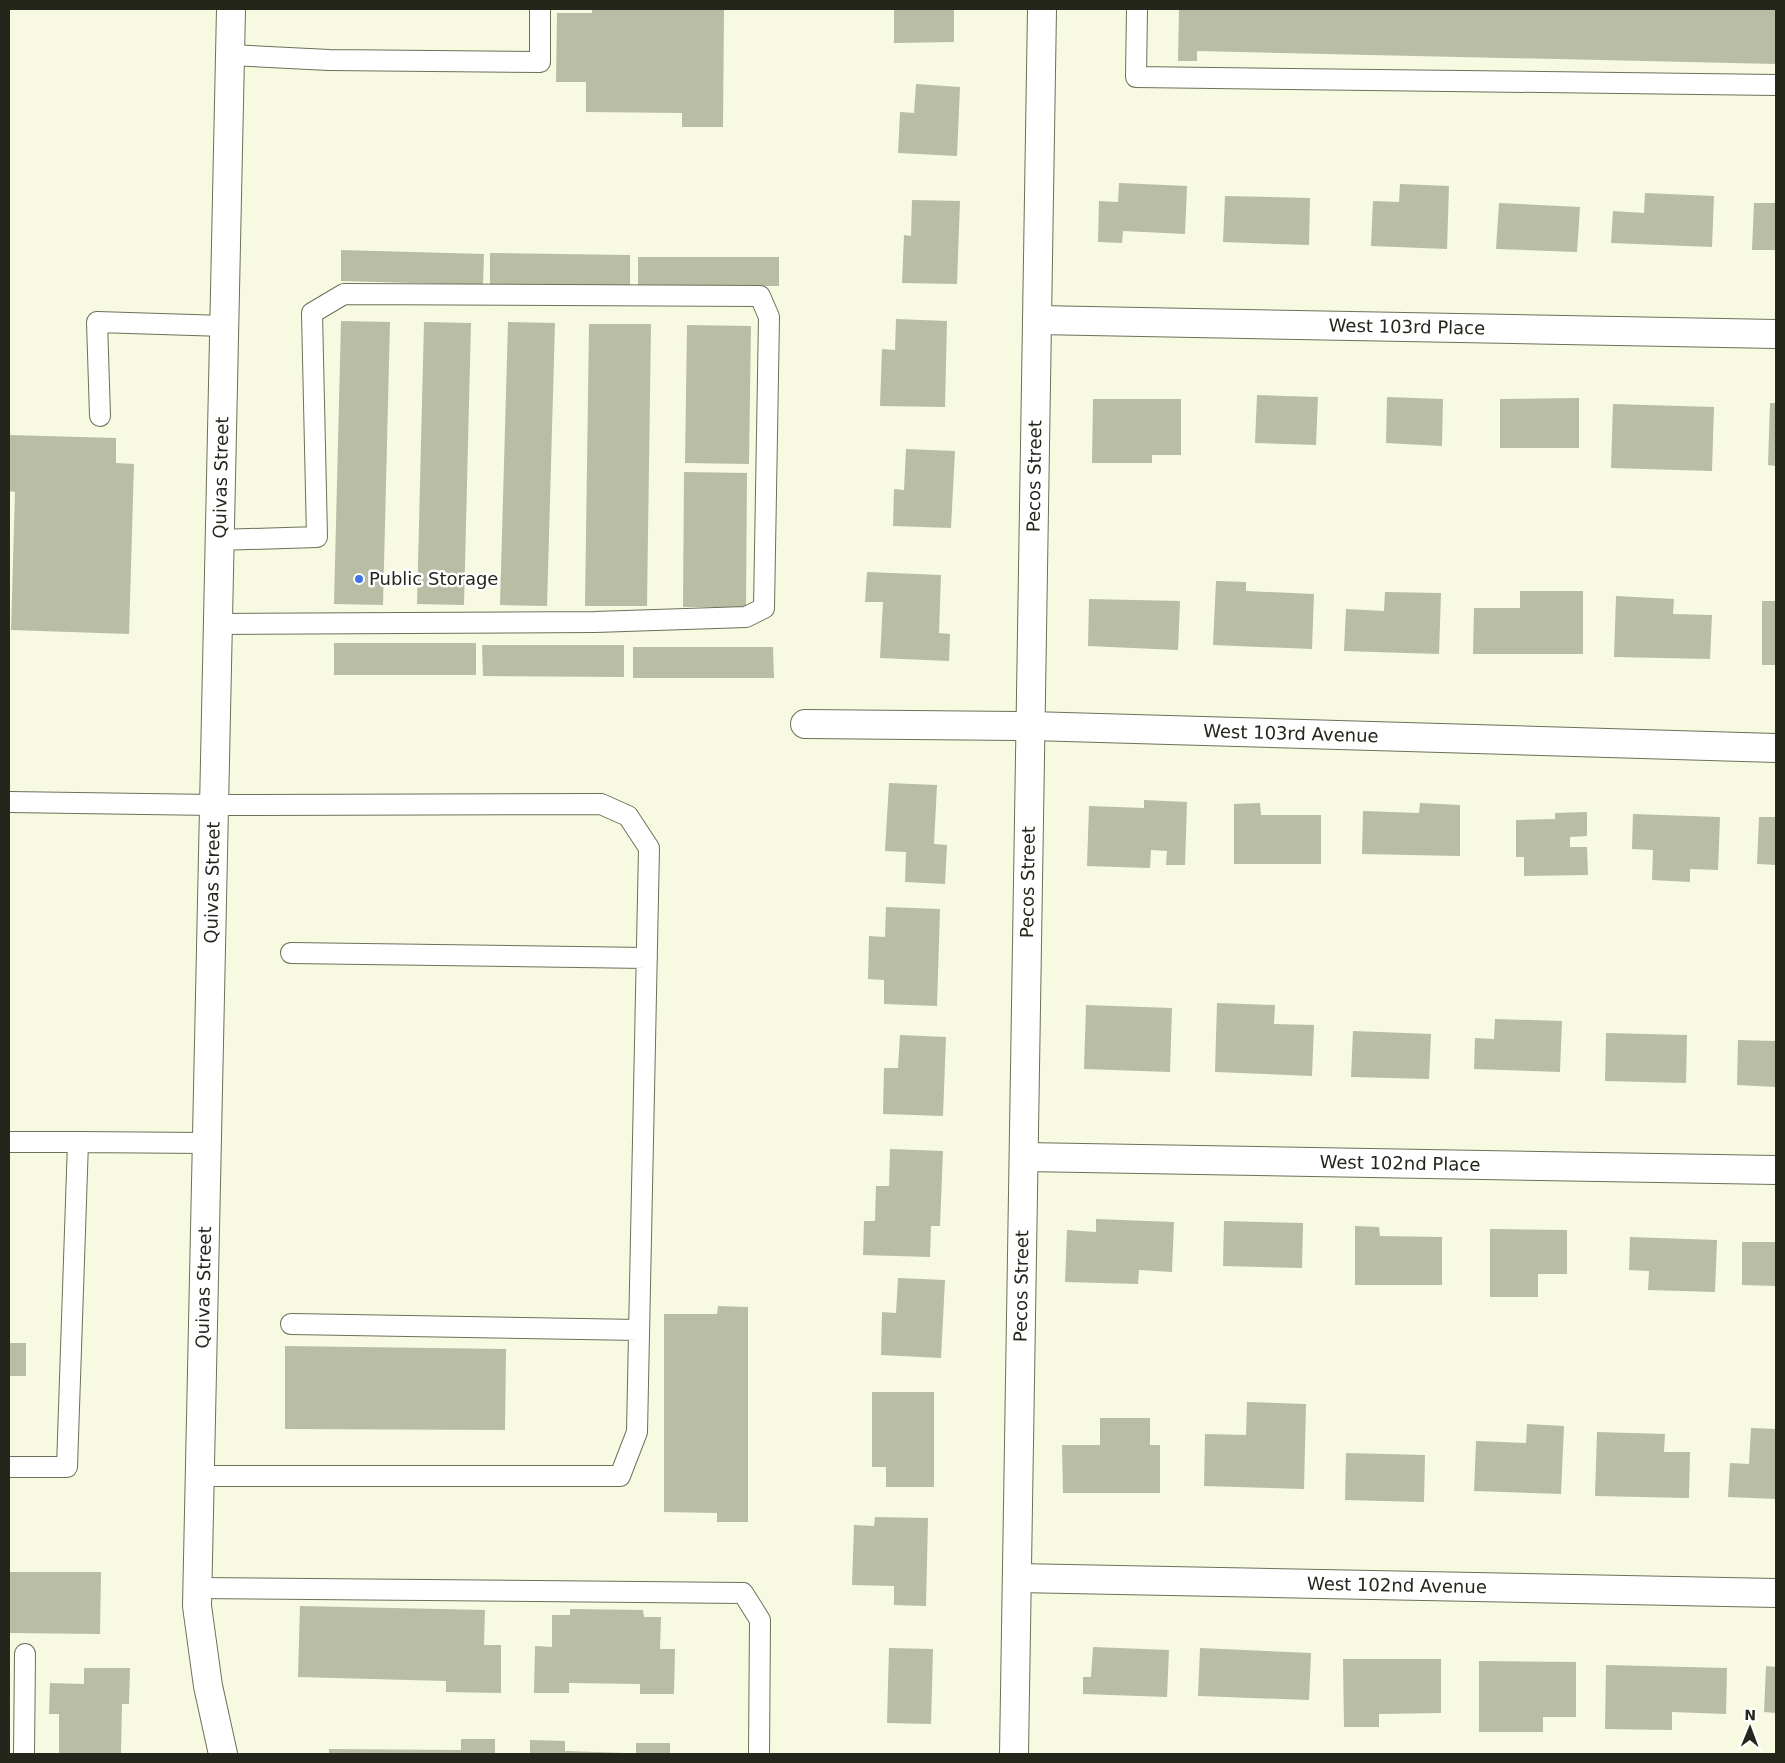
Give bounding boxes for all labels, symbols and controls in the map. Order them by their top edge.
street label: West 103rd Place [1328,315,1485,338]
street label: Quivas Street [209,416,232,539]
street label: Pecos Street [1023,420,1045,532]
place label: Public Storage [369,568,498,589]
marker: Public Storage [353,573,365,585]
street label: West 103rd Avenue [1203,720,1379,746]
street label: Quivas Street [200,821,224,944]
street label: Pecos Street [1016,826,1039,938]
street label: West 102nd Place [1319,1151,1481,1175]
street label: Quivas Street [191,1226,215,1349]
street label: Pecos Street [1010,1230,1032,1342]
street label: West 102nd Avenue [1307,1573,1487,1597]
north arrow [1725,1703,1775,1753]
text: N [1744,1707,1756,1723]

